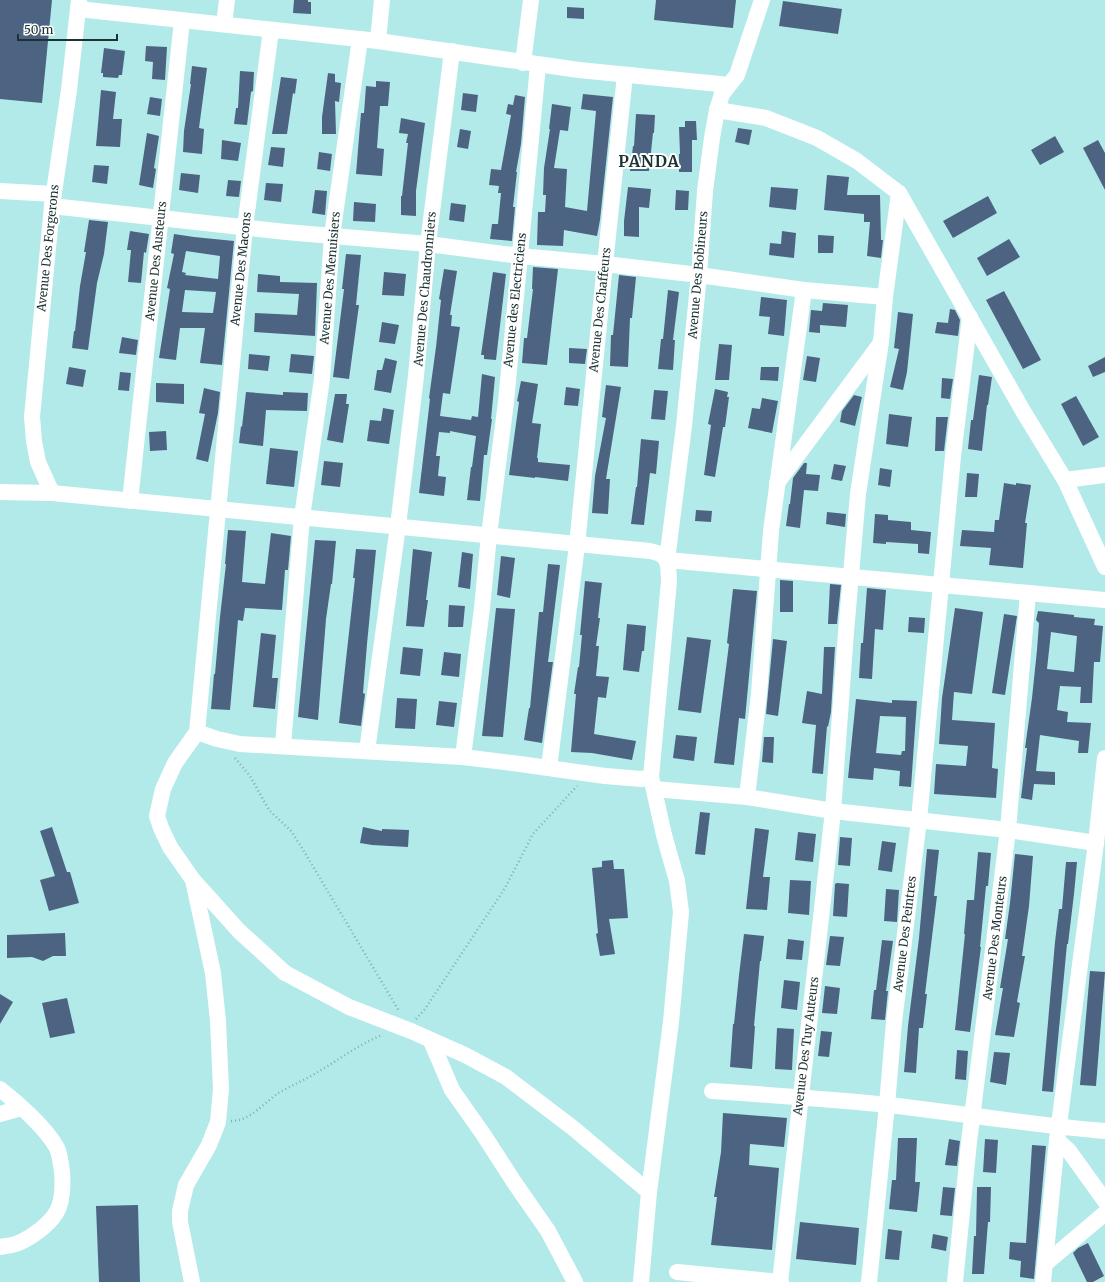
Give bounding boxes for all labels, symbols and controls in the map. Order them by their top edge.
scale bar [18,16,117,42]
text: 50 m [24,22,53,37]
district label: PANDA [618,151,680,171]
street label: Avenue Des Forgerons [33,184,62,313]
street label: Avenue Des Austeurs [142,200,169,323]
street label: Avenue Des Bobineurs [684,210,711,341]
street label: Avenue Des Macons [227,211,254,328]
street label: Avenue Des Menuisiers [316,211,343,346]
street label: Avenue Des Chaudronniers [410,211,439,368]
street label: Avenue des Electriciens [500,232,529,369]
street label: Avenue Des Chaffeurs [585,247,614,374]
street label: Avenue Des Peintres [890,875,919,994]
street label: Avenue Des Monteurs [979,875,1010,1002]
street label: Avenue Des Tuy Auteurs [789,976,821,1117]

